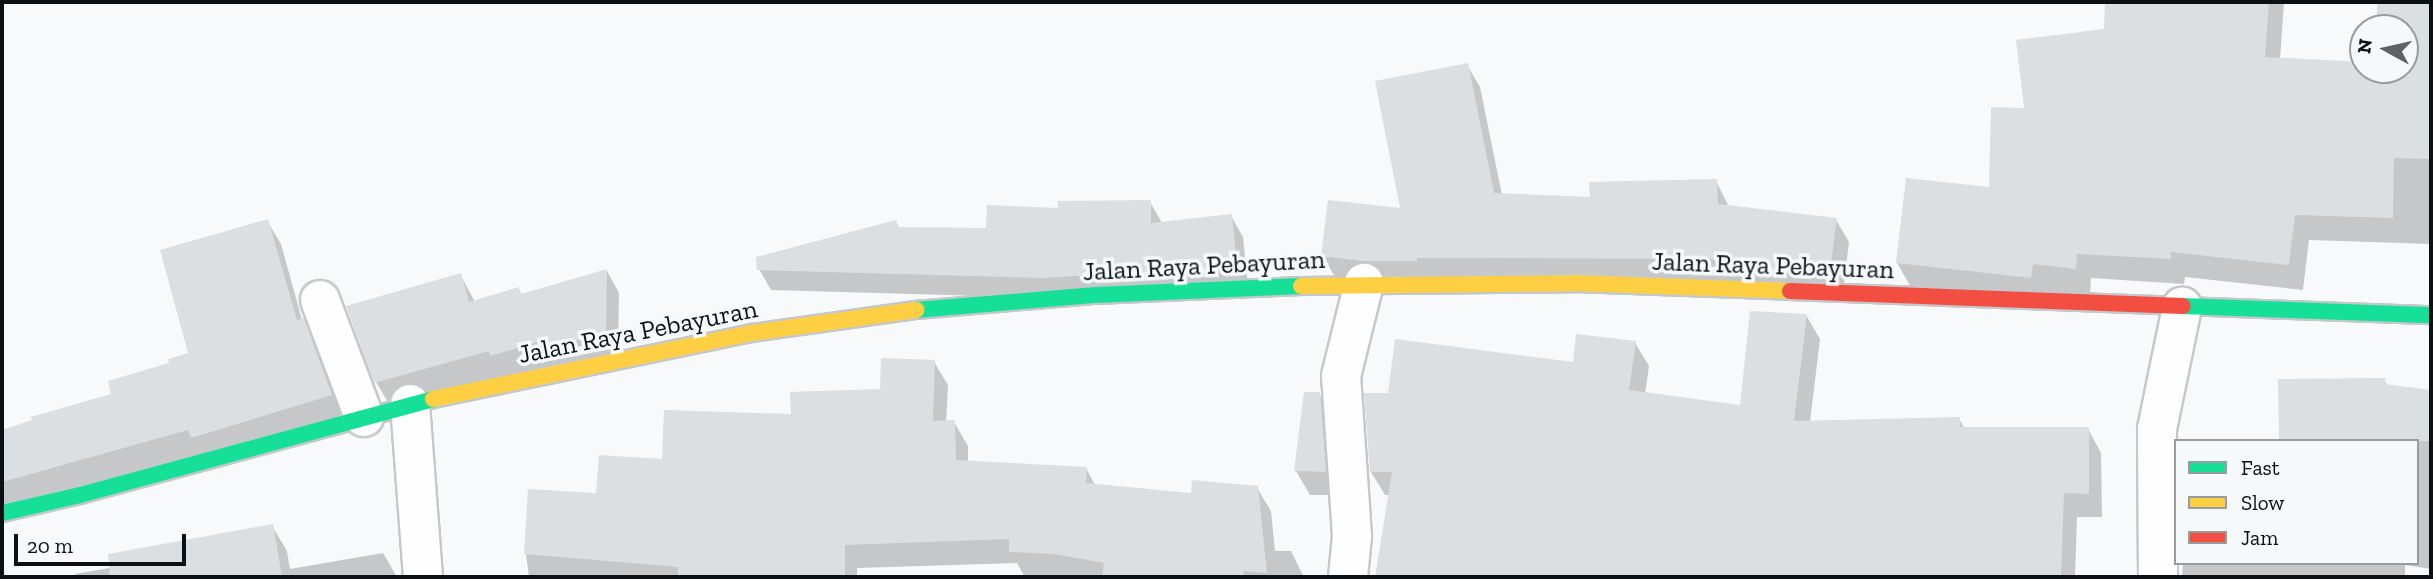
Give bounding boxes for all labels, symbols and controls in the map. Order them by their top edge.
north arrow [2349,14,2419,84]
text: N [2352,38,2377,55]
street label: Jalan Raya Pebayuran [1082,244,1326,288]
street label: Jalan Raya Pebayuran [1651,246,1895,286]
street label: Jalan Raya Pebayuran [516,294,760,370]
legend [2174,439,2419,565]
text: Fast [2241,455,2280,480]
text: Slow [2241,490,2284,515]
scale bar [18,520,189,564]
text: Jam [2241,525,2278,550]
text: 20 m [27,533,73,558]

